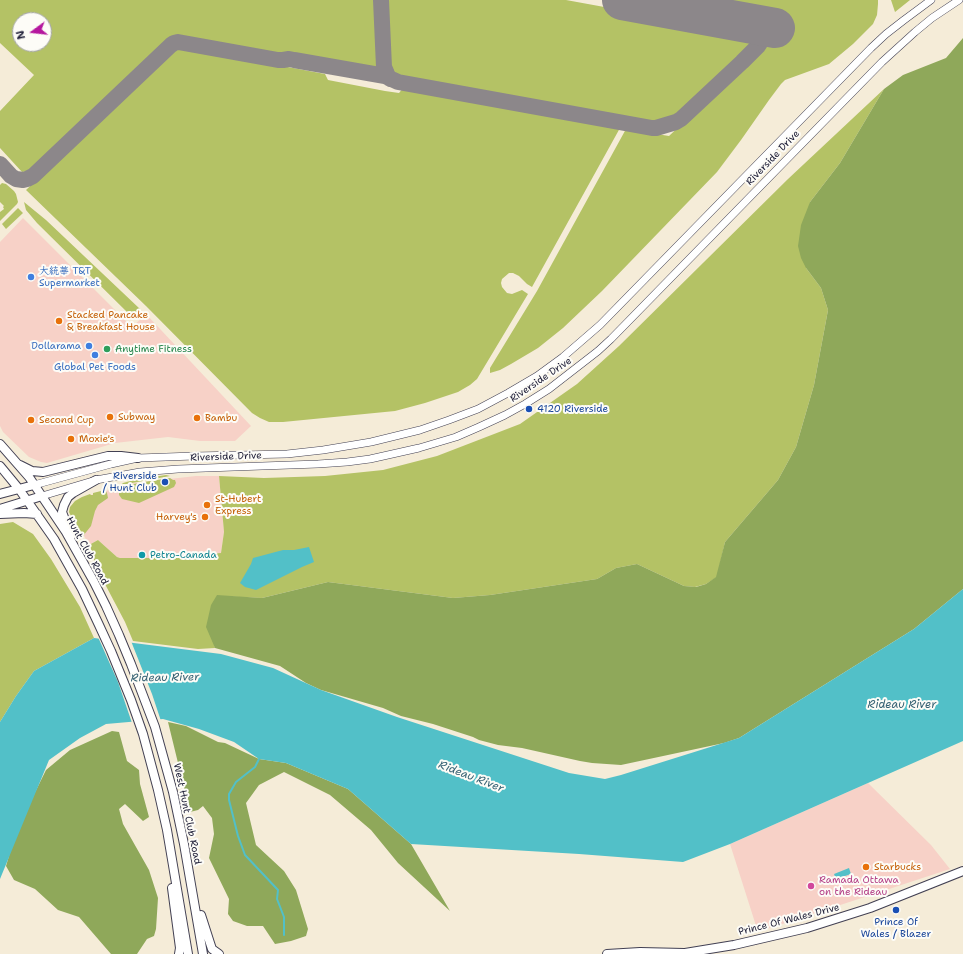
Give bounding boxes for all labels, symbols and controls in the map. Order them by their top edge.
north arrow [12,12,52,52]
text: N [13,29,29,41]
street label: Riverside Drive [744,128,802,188]
place label: 大統華 T&T Supermarket [39,265,100,288]
marker: 大統華 T&T Supermarket [26,272,36,282]
place label: Stacked Pancake & Breakfast House [67,309,155,332]
marker: Stacked Pancake & Breakfast House [54,316,64,326]
place label: Dollarama [31,340,81,352]
marker: Dollarama [84,341,94,351]
place label: Anytime Fitness [115,343,192,355]
marker: Anytime Fitness [102,344,112,354]
marker: Global Pet Foods [90,350,100,360]
street label: Riverside Drive [508,355,574,405]
place label: Global Pet Foods [54,361,136,373]
place label: 4120 Riverside [537,403,608,415]
marker: 4120 Riverside [524,404,534,414]
place label: Subway [118,411,155,423]
marker: Subway [105,412,115,422]
place label: Bambu [205,412,237,424]
marker: Bambu [192,413,202,423]
place label: Second Cup [39,414,94,426]
marker: Second Cup [26,415,36,425]
place label: Moxie's [79,433,114,445]
marker: Moxie's [66,434,76,444]
street label: Riverside Drive [190,450,262,464]
place label: Riverside / Hunt Club [103,470,157,494]
marker: Riverside / Hunt Club [160,477,170,487]
place label: St-Hubert Express [215,493,261,516]
marker: St-Hubert Express [202,500,212,510]
place label: Harvey's [156,511,197,523]
marker: Harvey's [200,512,210,522]
street label: Hunt Club Road [63,515,111,587]
place label: Petro-Canada [150,549,217,561]
marker: Petro-Canada [137,550,147,560]
water label: Rideau River [130,671,200,685]
water label: Rideau River [868,698,936,712]
water label: Rideau River [437,759,505,795]
street label: West Hunt Club Road [170,762,204,866]
place label: Starbucks [874,861,921,873]
marker: Starbucks [861,862,871,872]
place label: Ramada Ottawa on the Rideau [819,874,899,898]
marker: Ramada Ottawa on the Rideau [806,881,816,891]
street label: Prince Of Wales Drive [737,902,841,938]
marker: Prince Of Wales / Blazer [891,905,901,915]
place label: Prince Of Wales / Blazer [861,916,931,940]

